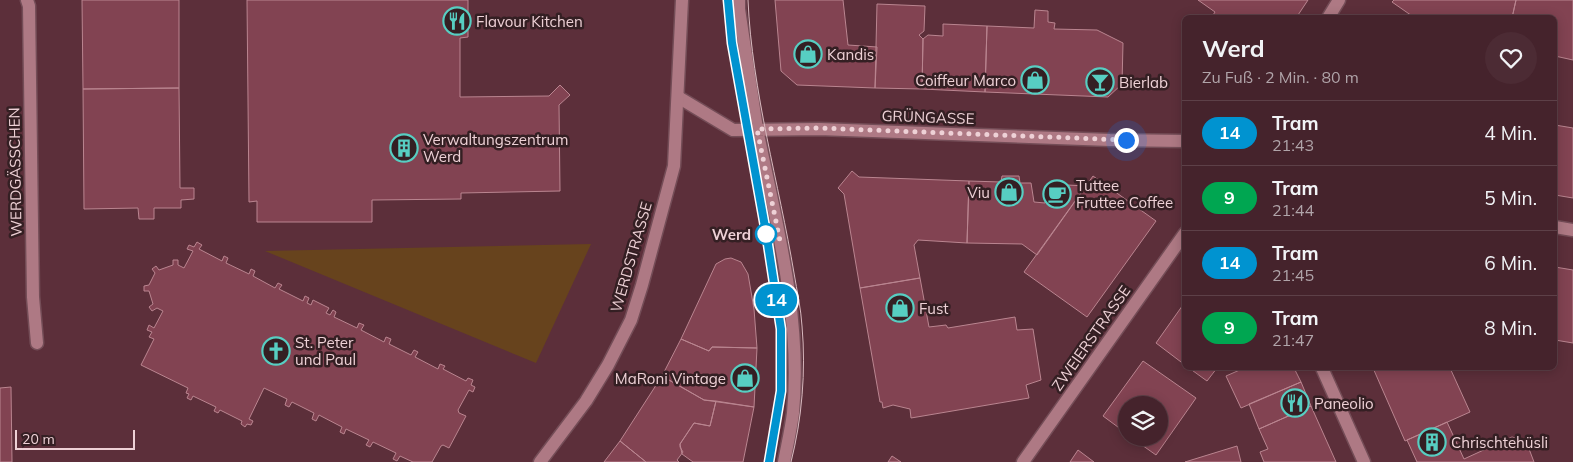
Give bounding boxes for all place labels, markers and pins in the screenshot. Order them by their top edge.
restaurant icon: Flavour Kitchen [442,6,472,36]
place label: Flavour Kitchen [476,12,583,31]
shop icon: Kandis [793,39,823,69]
place label: Kandis [827,45,874,64]
shop icon: Coiffeur Marco [1020,65,1050,95]
bar icon: Bierlab [1085,67,1115,97]
place label: Coiffeur Marco [915,71,1016,90]
place label: Bierlab [1119,73,1168,92]
place label: Verwaltungszentrum Werd [423,130,568,166]
building icon: Verwaltungszentrum Werd [389,133,419,163]
place label: Tuttee Fruttee Coffee [1076,176,1173,212]
shop icon: Viu [994,177,1024,207]
cafe icon: Tuttee Fruttee Coffee [1042,179,1072,209]
place label: Viu [967,183,990,202]
marker: Werd [755,223,777,245]
place label: Werd [712,225,751,244]
shop icon: Fust [885,293,915,323]
place label: Fust [919,299,949,318]
place label: St. Peter und Paul [295,333,356,369]
church icon: St. Peter und Paul [261,336,291,366]
shop icon: MaRoni Vintage [730,363,760,393]
place label: MaRoni Vintage [615,369,726,388]
restaurant icon: Paneolio [1280,388,1310,418]
place label: Paneolio [1314,394,1374,413]
building icon: Chrischtehüsli [1417,427,1447,457]
place label: Chrischtehüsli [1451,433,1548,452]

